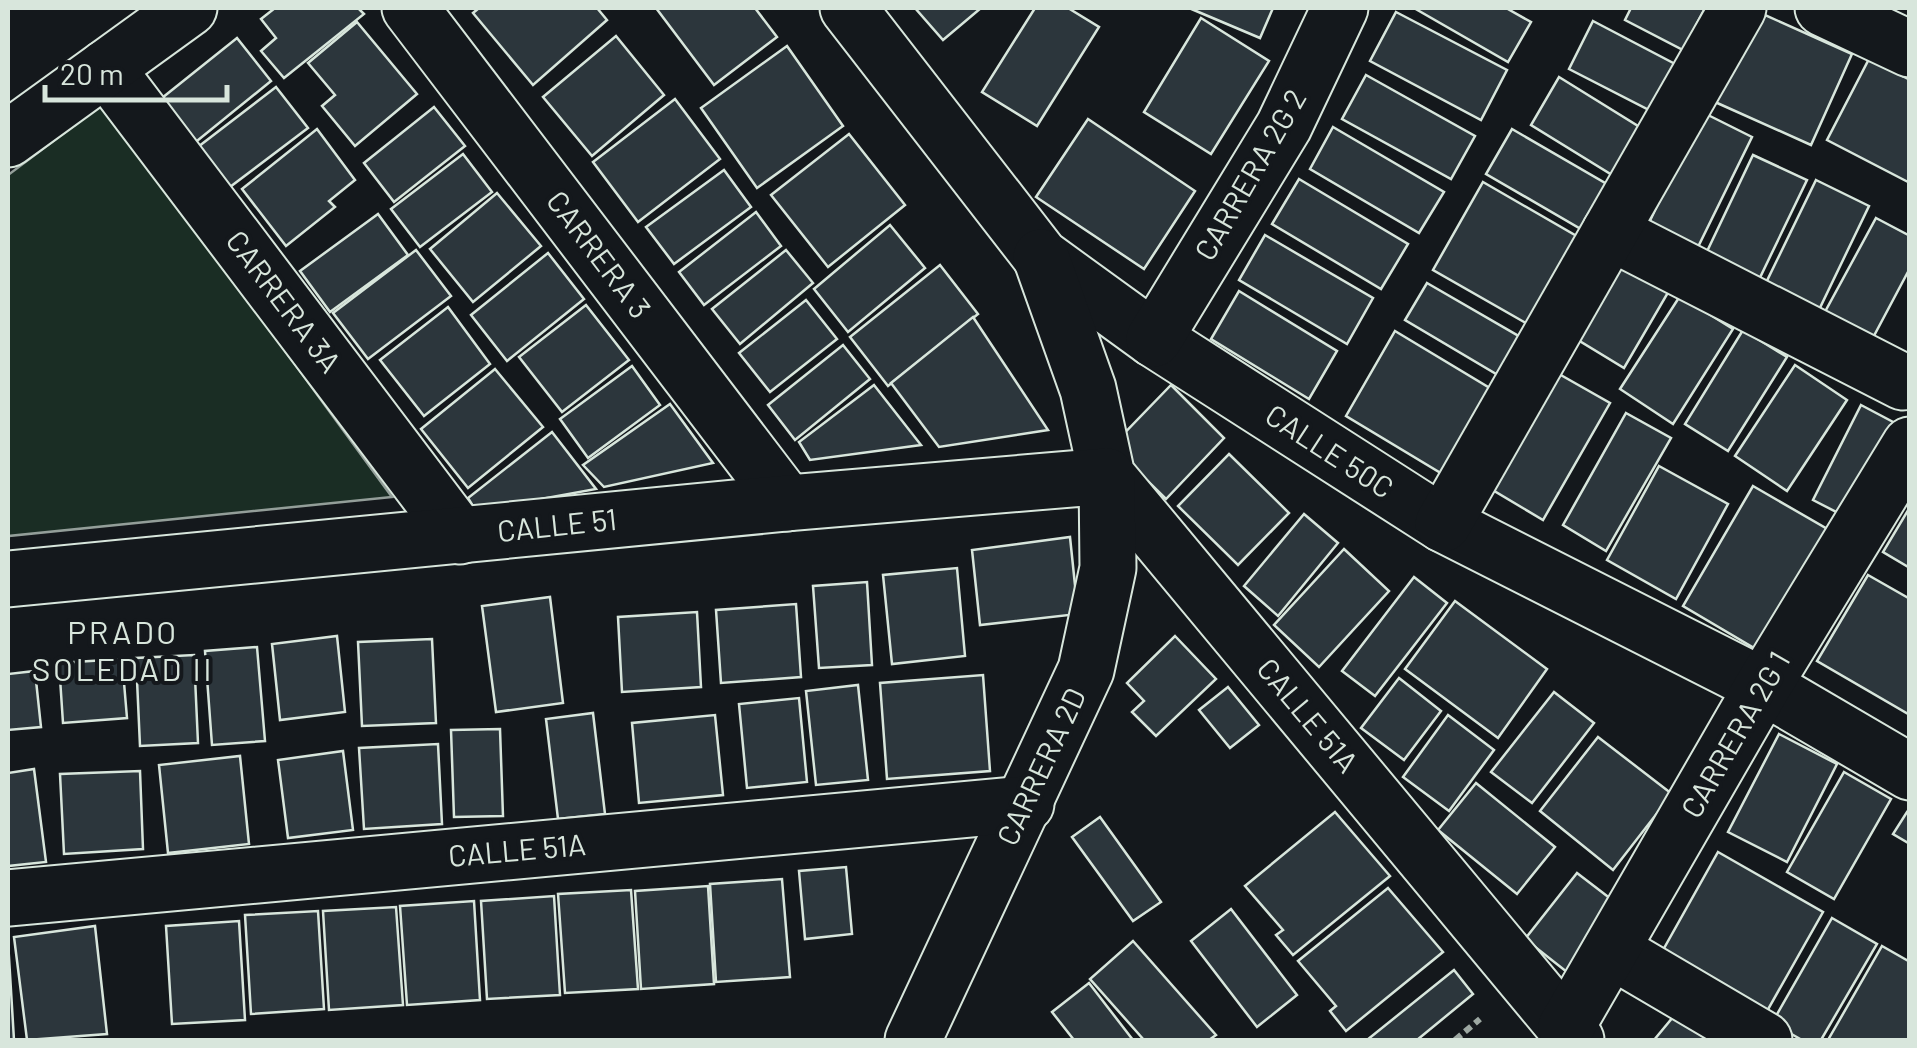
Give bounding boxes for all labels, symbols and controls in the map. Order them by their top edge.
scale bar [45,40,228,102]
text: 20 m [60,55,124,91]
street label: CARRERA 2G 2 [1186,82,1313,266]
street label: CARRERA 3 [540,183,659,325]
street label: CARRERA 3A [219,223,350,379]
street label: CALLE 50C [1259,396,1401,505]
street label: CALLE 51 [495,500,618,548]
district label: PRADO SOLEDAD II [32,612,214,687]
street label: CARRERA 2G 1 [1672,644,1796,824]
street label: CALLE 51A [1250,650,1367,779]
street label: CARRERA 2D [988,682,1092,851]
street label: CALLE 51A [447,825,587,873]

